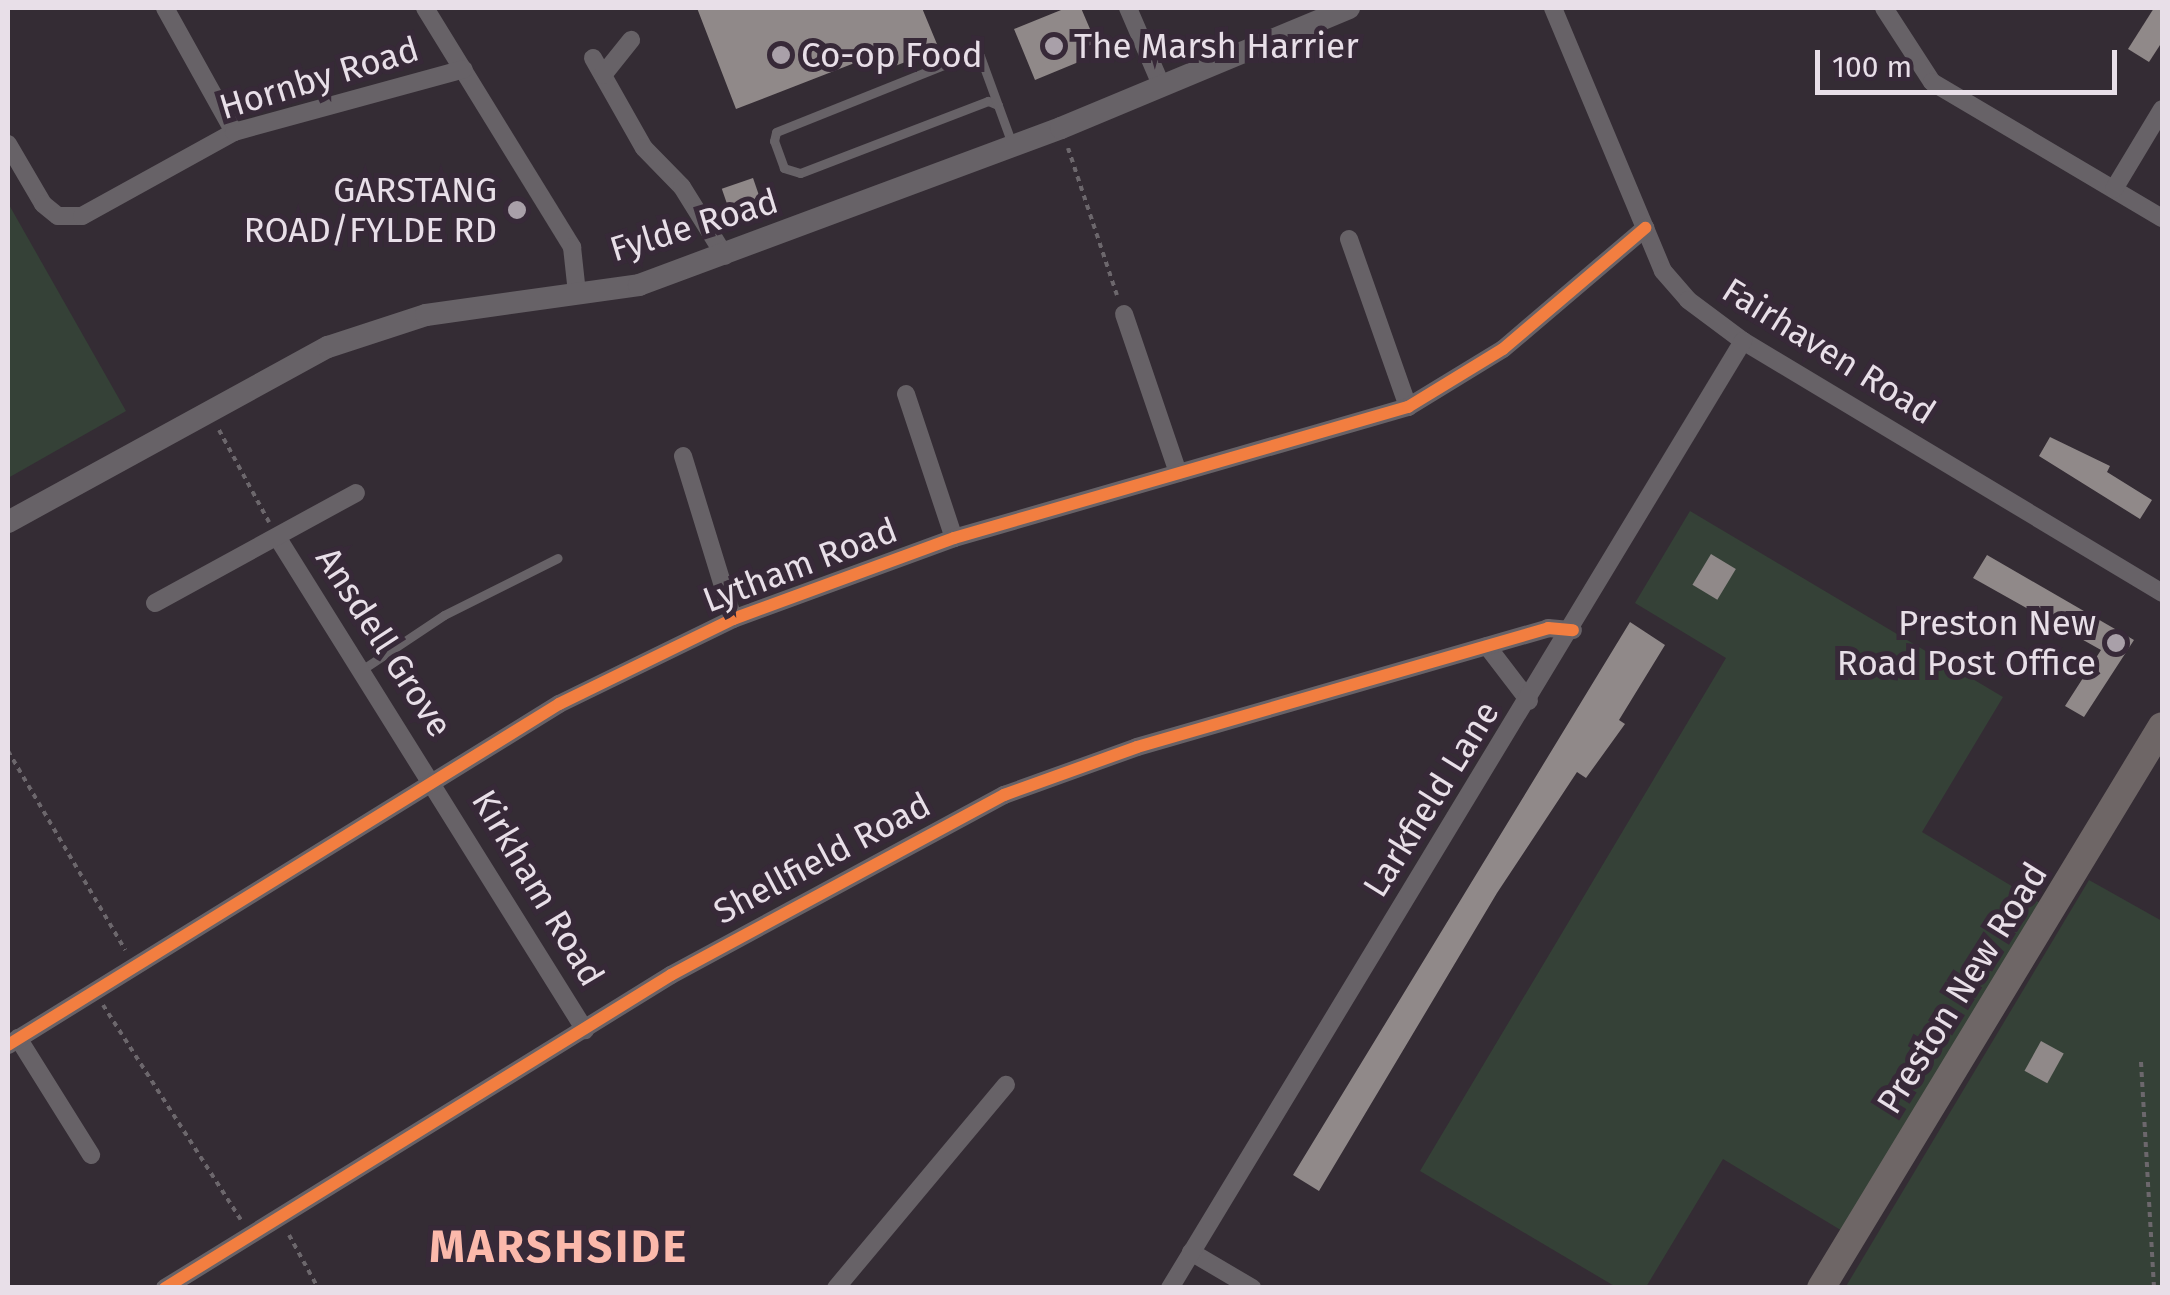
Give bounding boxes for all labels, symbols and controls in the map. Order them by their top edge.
place label: The Marsh Harrier [1074,25,1359,67]
street label: Hornby Road [214,28,424,128]
scale bar [1820,30,2122,92]
place label: Co-op Food [801,34,983,76]
marker: The Marsh Harrier [1043,35,1065,57]
marker: Co-op Food [770,44,792,66]
text: 100 m [1832,49,1912,85]
place label: GARSTANG ROAD/FYLDE RD [244,169,497,251]
street label: Fylde Road [605,180,783,270]
marker: GARSTANG ROAD/FYLDE RD [506,199,528,221]
street label: Fairhaven Road [1715,269,1943,433]
street label: Lytham Road [697,509,903,621]
street label: Ansdell Grove [307,539,461,745]
place label: Preston New Road Post Office [1837,602,2096,684]
marker: Preston New Road Post Office [2105,632,2127,654]
street label: Larkfield Lane [1354,693,1508,905]
street label: Kirkham Road [463,782,613,994]
street label: Shellfield Road [706,783,938,933]
street label: Preston New Road [1868,855,2056,1121]
district label: MARSHSIDE [429,1221,689,1275]

